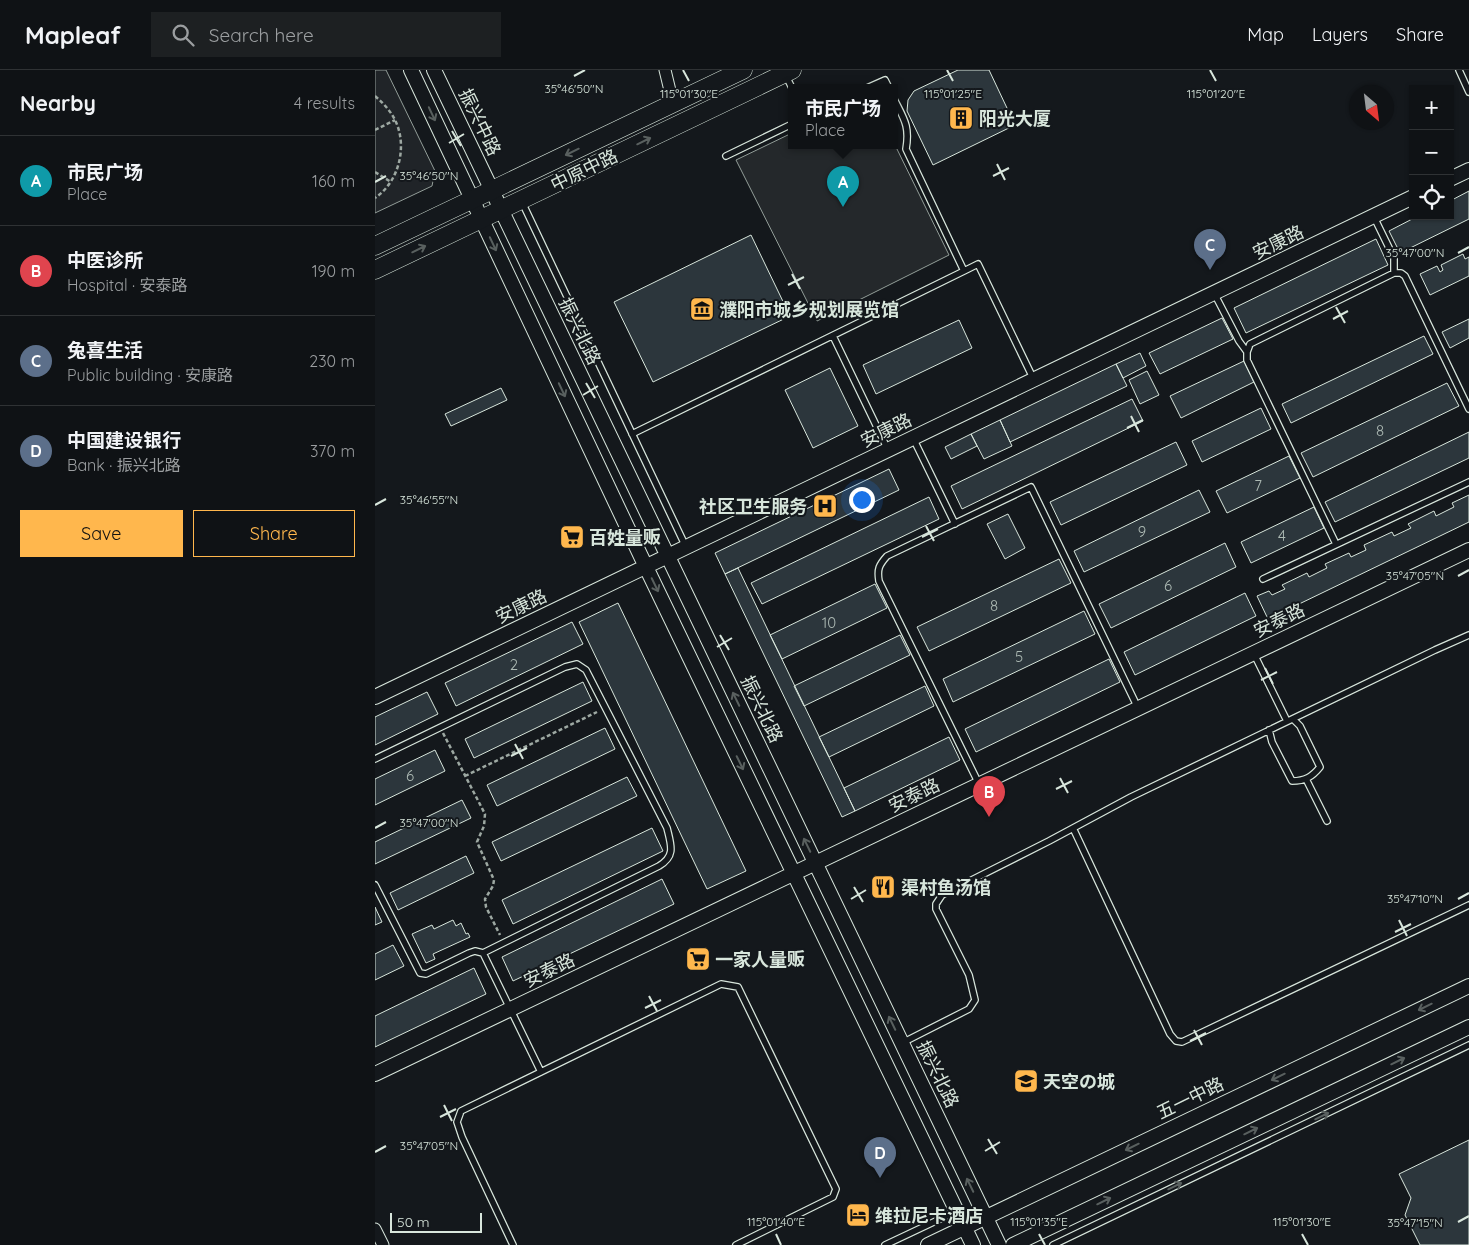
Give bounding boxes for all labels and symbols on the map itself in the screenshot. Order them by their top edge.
text: 35°46'50"N [545,81,603,96]
street label: 振兴中路 [454,85,506,159]
north arrow [1349,85,1394,130]
text: 115°01'30"E [660,86,718,101]
text: 115°01'25"E [924,86,982,101]
text: 115°01'20"E [1187,86,1245,101]
building icon: 阳光大厦 [948,105,974,131]
one-way arrow [428,106,437,121]
place label: 阳光大厦 [979,107,1051,130]
one-way arrow [637,136,652,146]
street label: 中原中路 [547,144,621,196]
one-way arrow [565,147,580,157]
pin: A [827,166,859,207]
text: 35°46'50"N [400,168,458,183]
street label: 安康路 [1249,220,1307,264]
pin: C [1194,229,1226,270]
one-way arrow [488,236,498,251]
one-way arrow [411,243,426,253]
text: 35°47'00"N [1386,245,1444,260]
street label: 振兴北路 [554,294,606,368]
museum icon: 濮阳市城乡规划展览馆 [689,296,715,322]
place label: 濮阳市城乡规划展览馆 [719,298,899,321]
one-way arrow [558,383,568,398]
street label: 安康路 [857,408,915,452]
house number: 8 [1376,421,1384,440]
house number: 7 [1254,476,1262,495]
your location [849,487,875,513]
text: 35°46'55"N [400,492,458,507]
hospital icon: 社区卫生服务 [812,493,838,519]
place label: 社区卫生服务 [699,495,807,518]
house number: 9 [1138,522,1146,541]
supermarket icon: 百姓量贩 [559,524,585,550]
place label: 百姓量贩 [589,526,661,549]
house number: 4 [1278,526,1286,545]
text: 35°47'05"N [1386,568,1444,583]
house number: 6 [1164,576,1172,595]
one-way arrow [650,577,660,592]
street label: 安康路 [492,584,550,628]
house number: 8 [990,596,998,615]
street label: 安泰路 [1250,598,1308,642]
house number: 10 [822,613,836,632]
house number: 5 [1015,647,1023,666]
house number: 2 [510,655,518,674]
street label: 振兴北路 [736,672,788,746]
one-way arrow [731,691,741,706]
one-way arrow [736,755,746,770]
house number: 6 [406,766,414,785]
street label: 安泰路 [885,773,943,817]
pin: B [973,776,1005,817]
text: 35°47'00"N [400,815,458,830]
one-way arrow [801,838,811,853]
restaurant icon: 渠村鱼汤馆 [870,874,896,900]
place label: 渠村鱼汤馆 [901,876,991,899]
text: 35°47'10"N [1387,891,1443,906]
supermarket icon: 一家人量贩 [685,946,711,972]
street label: 安泰路 [520,948,578,992]
place label: 一家人量贩 [715,948,805,971]
one-way arrow [1418,1003,1433,1012]
one-way arrow [887,1016,896,1031]
street label: 振兴北路 [912,1037,964,1111]
one-way arrow [1390,1056,1405,1066]
school or university icon: 天空の城 [1013,1068,1039,1094]
place label: 天空の城 [1043,1070,1115,1093]
street label: 五一中路 [1153,1072,1227,1124]
one-way arrow [1271,1072,1286,1082]
one-way arrow [1314,1111,1329,1120]
one-way arrow [1243,1126,1258,1135]
pin: D [864,1137,896,1178]
text: 35°47'05"N [400,1138,458,1153]
one-way arrow [1125,1143,1140,1152]
one-way arrow [965,1178,974,1193]
one-way arrow [1168,1181,1183,1191]
one-way arrow [1097,1196,1112,1206]
hotel icon: 维拉尼卡酒店 [845,1202,871,1228]
place label: 维拉尼卡酒店 [875,1204,983,1227]
scale bar [390,1210,483,1233]
text: 115°01'40"E [747,1214,805,1229]
text: 115°01'35"E [1010,1214,1068,1229]
text: 115°01'30"E [1273,1214,1331,1229]
text: 35°47'15"N [1387,1215,1443,1230]

